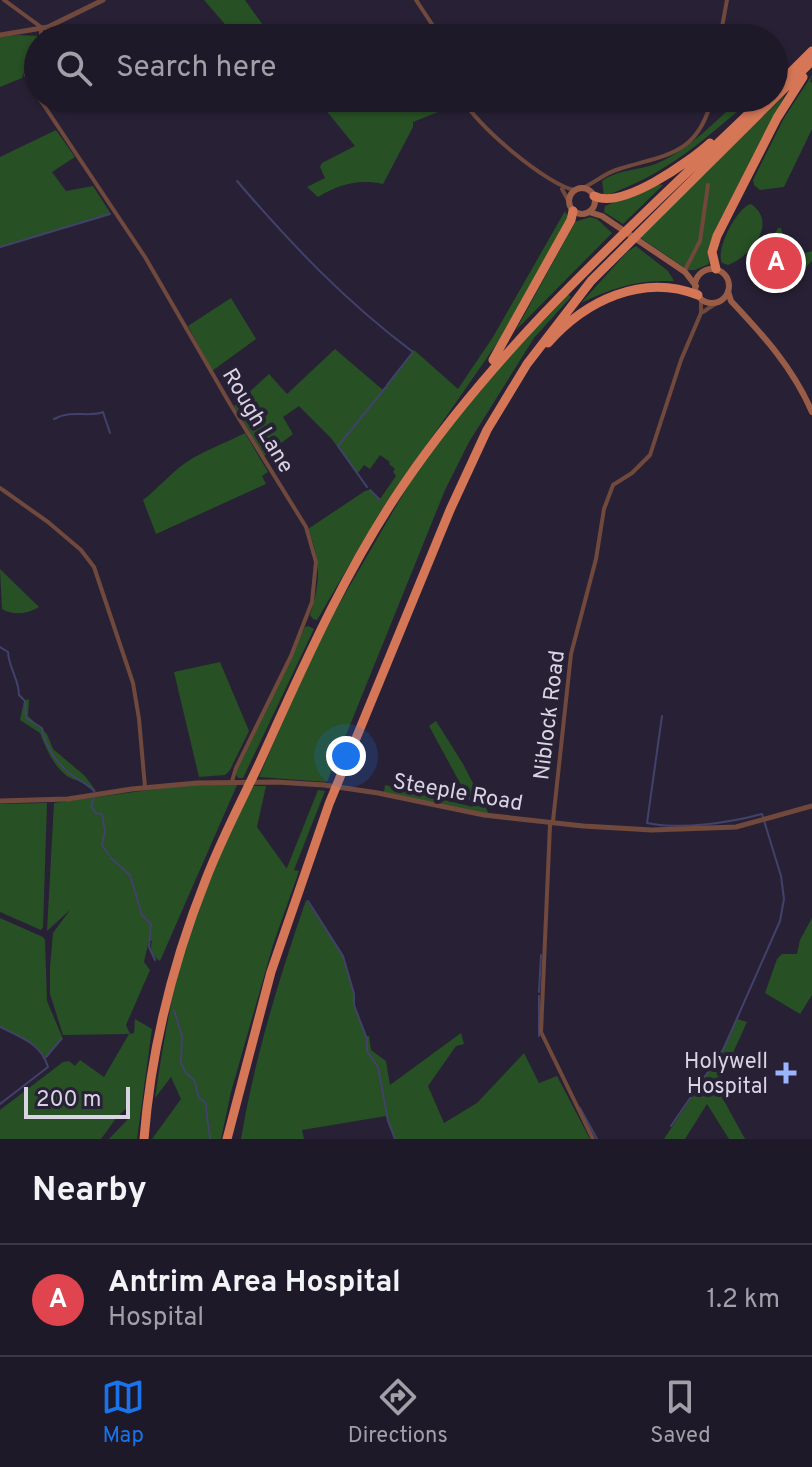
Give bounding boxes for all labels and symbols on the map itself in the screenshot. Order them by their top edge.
pin: A [750,233,802,293]
street label: Rough Lane [215,364,299,479]
street label: Niblock Road [529,649,572,782]
your location [326,736,366,776]
street label: Steeple Road [390,769,525,818]
place label: Holywell Hospital [684,1049,768,1101]
marker: Holywell Hospital [775,1062,797,1084]
scale bar [24,1083,130,1119]

